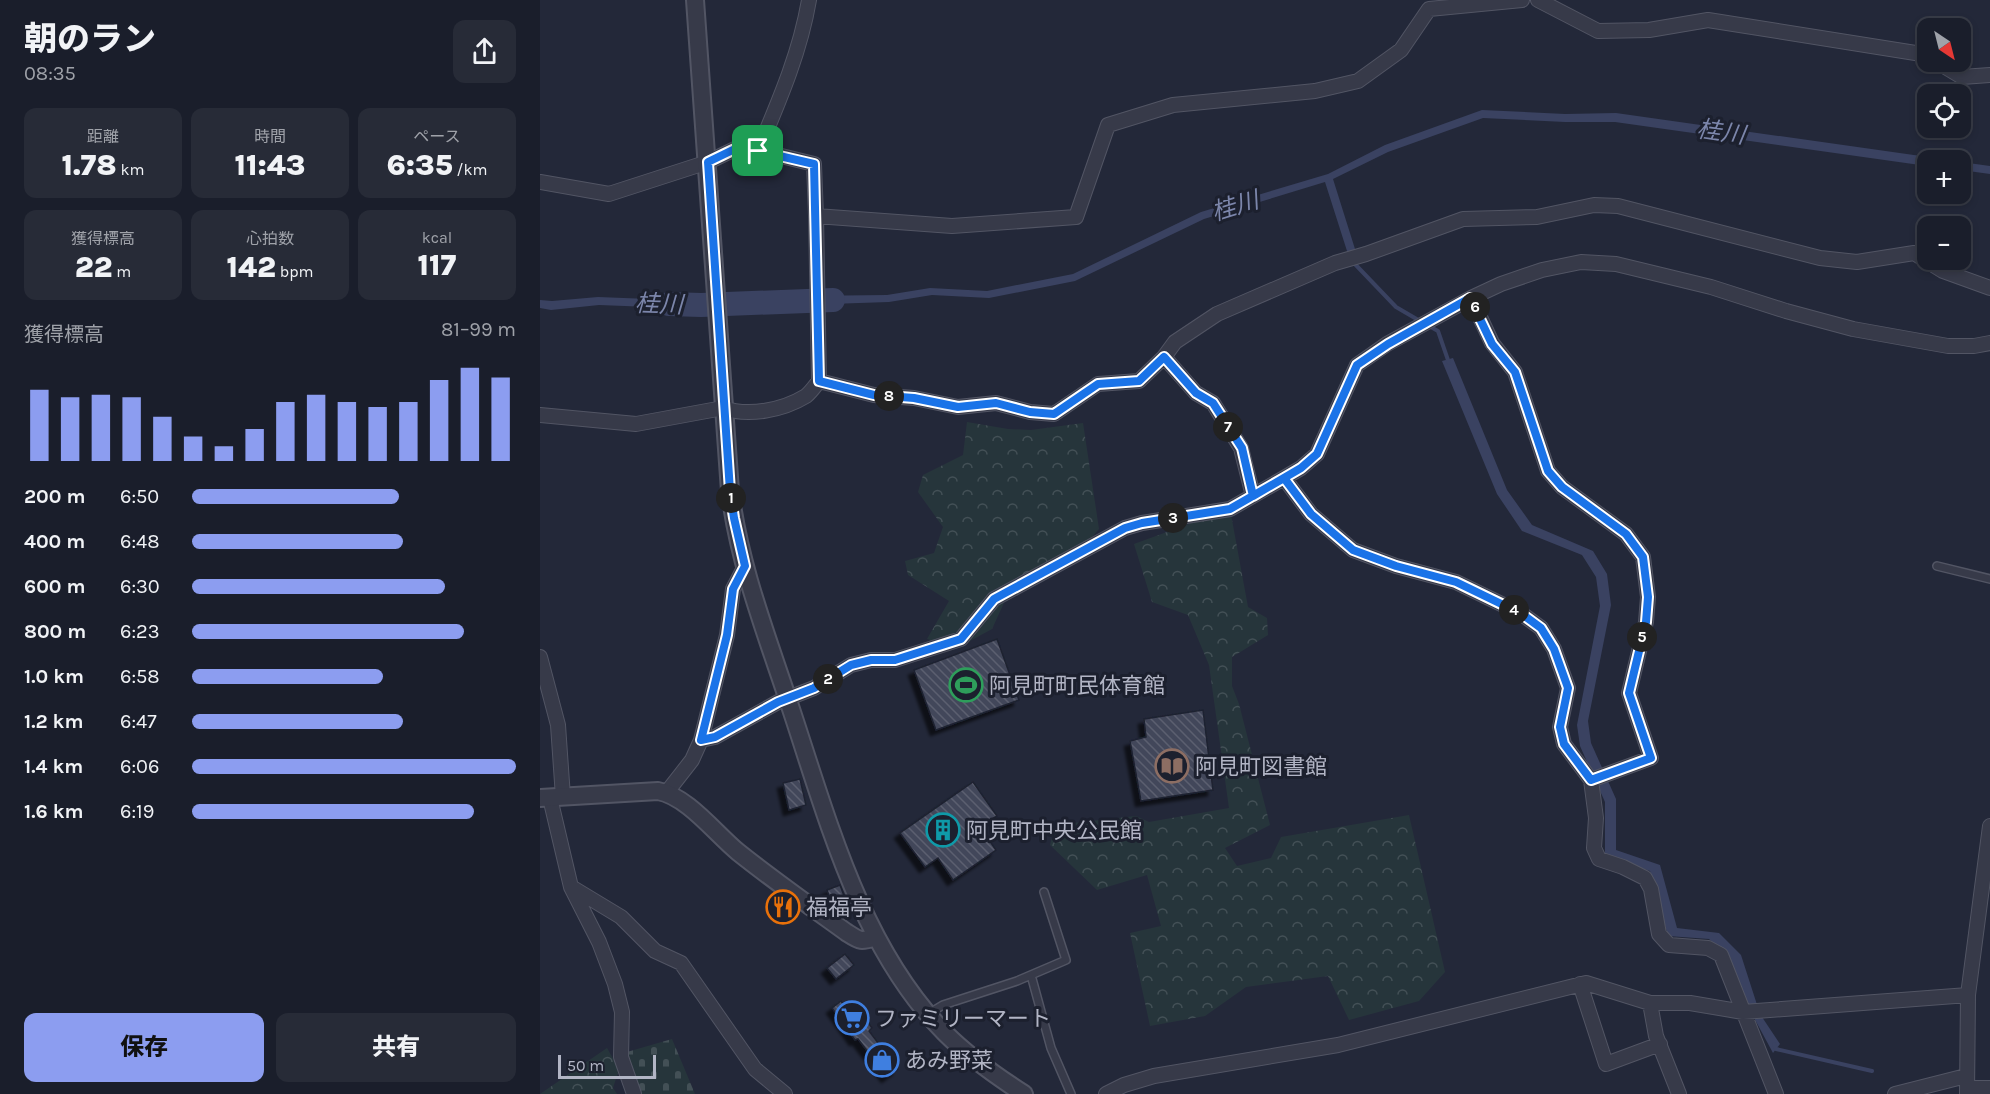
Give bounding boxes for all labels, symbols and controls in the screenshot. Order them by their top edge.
north arrow [1917,18,1971,72]
map controls [1917,18,1971,270]
text: 朝のラン [24,20,156,58]
button: share [453,20,516,83]
text: 08:35 [24,62,76,85]
button: locate [1917,84,1971,138]
water label: 桂川 [1695,115,1750,150]
pin [732,125,783,176]
text: 距離 [87,127,119,146]
text: 時間 [254,127,286,146]
text: ペース [413,127,461,146]
icon: arrive [741,134,774,167]
text: 1.78 [61,147,117,183]
text: 11:43 [234,147,306,183]
text: 6:35 [387,147,453,183]
button: + [1917,150,1971,204]
text: km [117,160,145,179]
text: /km [453,160,487,179]
water label: 桂川 [1208,185,1265,226]
button: − [1917,216,1971,270]
text: kcal [422,228,452,247]
text: 獲得標高 [71,229,135,248]
text: 心拍数 [246,229,294,248]
text: 117 [418,247,456,283]
text: 22 [75,249,113,285]
text: 142 [226,249,276,285]
text: m [113,262,131,281]
text: bpm [276,262,314,281]
water label: 桂川 [635,289,686,319]
pin: 6 [1460,292,1490,322]
text: 6 [1470,297,1480,316]
text: 81–99 m [441,318,516,341]
text: 獲得標高 [24,323,104,346]
pin: 8 [874,381,904,411]
text: 8 [884,386,894,405]
pin: 7 [1213,412,1243,442]
text: 7 [1224,417,1232,436]
pin: 1 [716,483,746,513]
text: 200 m [24,485,85,508]
text: 6:50 [120,485,159,508]
text: 1 [728,488,734,507]
pin: 3 [1158,503,1188,533]
text: 3 [1168,508,1178,527]
text: 400 m [24,530,85,553]
text: 6:48 [120,530,160,553]
text: 600 m [24,575,85,598]
text: 6:30 [120,575,160,598]
pin: 4 [1499,595,1529,625]
text: 4 [1509,600,1519,619]
text: 800 m [24,620,86,643]
text: 6:23 [120,620,159,643]
pin: 5 [1627,622,1657,652]
text: 5 [1637,627,1647,646]
pin: 2 [813,664,843,694]
text: 1.0 km [24,665,84,688]
text: 6:58 [120,665,160,688]
sports icon: 阿見町町民体育館 [948,667,984,703]
text: 2 [823,669,833,688]
place label: 阿見町町民体育館 [989,673,1165,699]
text: 1.2 km [24,710,83,733]
text: 6:47 [120,710,157,733]
library icon: 阿見町図書館 [1154,748,1190,784]
place label: 阿見町図書館 [1195,754,1327,780]
text: 1.4 km [24,755,83,778]
text: 6:06 [120,755,159,778]
text: 1.6 km [24,800,83,823]
text: 6:19 [120,800,154,823]
building icon: 阿見町中央公民館 [925,812,961,848]
place label: 阿見町中央公民館 [966,818,1142,844]
restaurant icon: 福福亭 [765,889,801,925]
place label: 福福亭 [806,895,872,921]
supermarket icon: ファミリーマート [834,1000,870,1036]
place label: ファミリーマート [875,1006,1051,1032]
button: 保存 [24,1013,264,1082]
button: 共有 [276,1013,516,1082]
shop icon: あみ野菜 [864,1042,900,1078]
place label: あみ野菜 [905,1048,993,1074]
scale bar [558,1052,656,1080]
text: 50 m [567,1056,604,1075]

